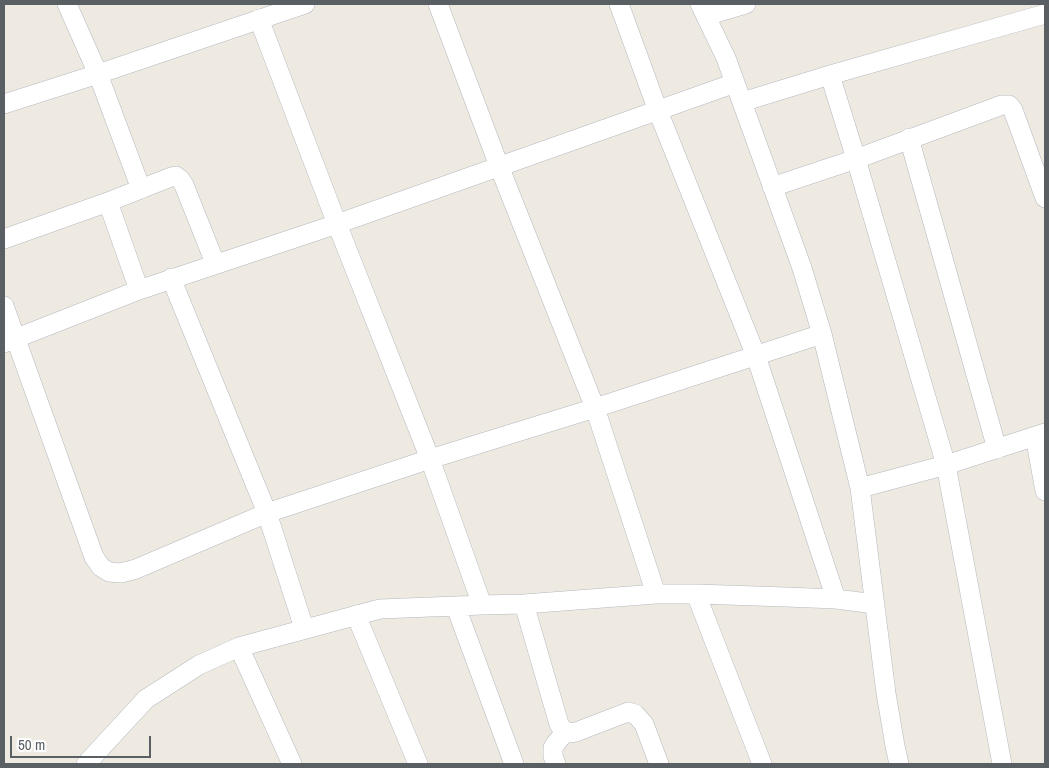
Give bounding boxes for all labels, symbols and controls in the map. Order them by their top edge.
scale bar [12,726,154,758]
text: 50 m [18,734,45,755]

